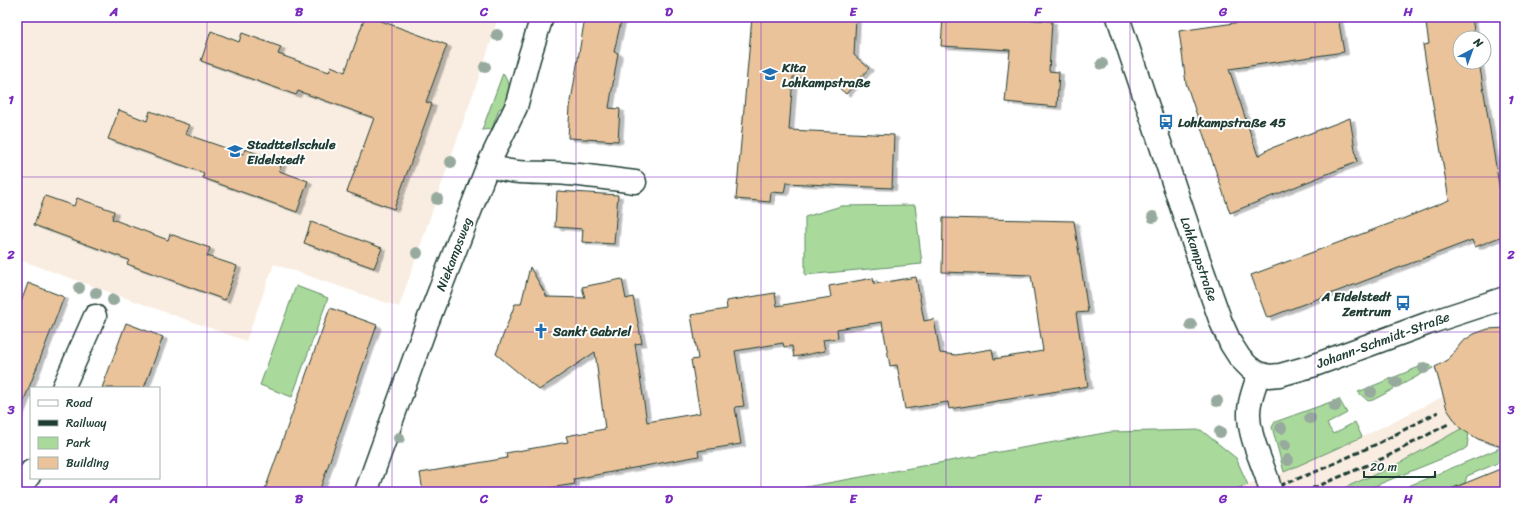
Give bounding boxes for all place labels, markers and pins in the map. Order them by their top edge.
place label: Kita Lohkampstraße [781,56,871,94]
school or university icon: Kita Lohkampstraße [761,65,779,83]
place label: Lohkampstraße 45 [1178,111,1286,134]
bus stop icon: Lohkampstraße 45 [1157,113,1175,131]
place label: Stadtteilschule Eidelstedt [246,133,336,171]
school or university icon: Stadtteilschule Eidelstedt [226,142,244,160]
place label: A Eidelstedt Zentrum [1321,285,1392,323]
bus stop icon: A Eidelstedt Zentrum [1394,294,1412,312]
place label: Sankt Gabriel [552,320,633,343]
church icon: Sankt Gabriel [532,322,550,340]

